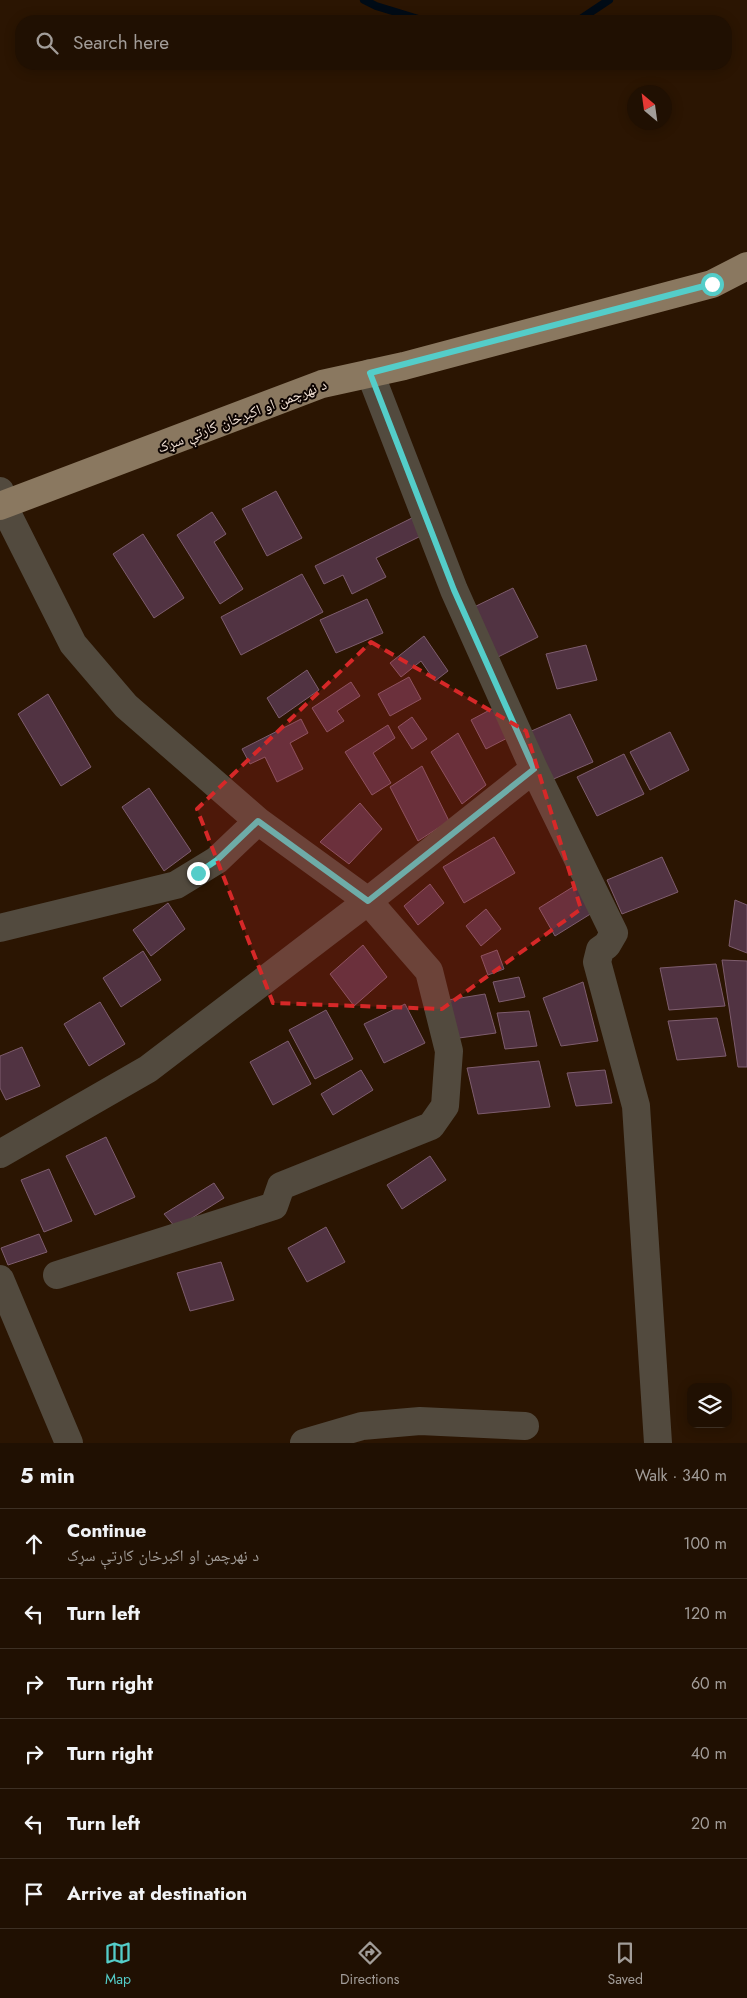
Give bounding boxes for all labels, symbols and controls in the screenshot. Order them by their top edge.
search box [15,15,732,70]
icon: search [33,29,61,57]
text: Search here [73,29,169,56]
north arrow [627,85,672,130]
route start [701,273,724,296]
street label: د نهرچمن او اکبرخان کارتې سړک [154,373,331,461]
route end [187,862,210,885]
map controls [687,1383,732,1428]
button: layers [687,1383,732,1428]
text: 5 min [20,1461,75,1491]
text: Walk · 340 m [635,1464,727,1487]
text: Continue [67,1517,146,1544]
icon: ahead [20,1530,48,1558]
text: 100 m [683,1532,727,1555]
text: د نهرچمن او اکبرخان کارتې سړک [67,1544,259,1567]
icon: left [20,1600,48,1628]
text: Turn left [67,1600,140,1627]
text: 120 m [684,1602,727,1625]
icon: right [20,1670,48,1698]
text: Turn right [67,1670,153,1697]
text: 60 m [691,1672,727,1695]
icon: right [20,1740,48,1768]
text: Turn right [67,1740,153,1767]
text: 40 m [691,1742,727,1765]
icon: left [20,1810,48,1838]
text: Turn left [67,1810,140,1837]
text: 20 m [691,1812,727,1835]
icon: arrive [20,1880,48,1908]
text: Arrive at destination [67,1880,247,1907]
tab: Map [104,1939,132,1989]
tab: Directions [340,1939,399,1989]
tab: Saved [607,1939,643,1989]

